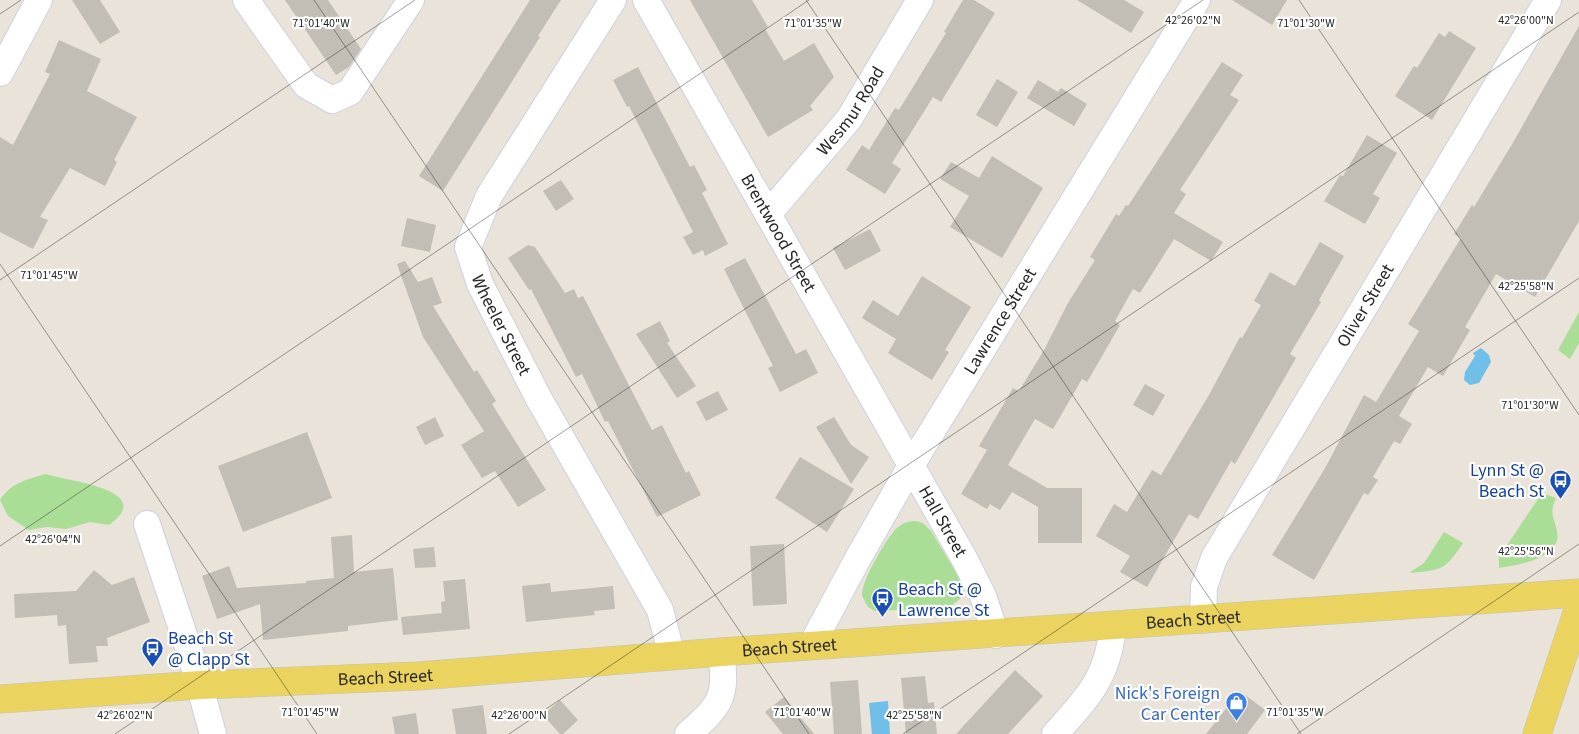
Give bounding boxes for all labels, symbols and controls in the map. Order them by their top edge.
text: 42°26'02"N [1165,12,1221,29]
text: 42°26'00"N [1498,12,1554,29]
text: 71°01'40"W [292,15,350,32]
text: 71°01'35"W [784,15,842,32]
text: 71°01'30"W [1277,15,1335,32]
street label: Wesmur Road [811,62,891,161]
street label: Brentwood Street [735,169,822,297]
street label: Oliver Street [1331,259,1400,352]
street label: Lawrence Street [958,263,1043,379]
text: 71°01'45"W [20,267,78,284]
street label: Wheeler Street [465,272,537,380]
text: 42°25'58"N [1498,278,1554,295]
text: 71°01'30"W [1501,397,1559,414]
place label: Lynn St @ Beach St [1470,458,1544,504]
bus stop icon: Lynn St @ Beach St [1548,468,1572,499]
street label: Hall Street [912,481,973,562]
text: 42°26'04"N [25,531,81,548]
text: 42°25'56"N [1498,543,1554,560]
place label: Beach St @ Lawrence St [898,577,989,623]
bus stop icon: Beach St @ Lawrence St [870,587,894,618]
street label: Beach Street [1145,604,1242,636]
place label: Beach St @ Clapp St [168,626,250,672]
street label: Beach Street [741,632,838,664]
bus stop icon: Beach St @ Clapp St [140,636,164,667]
street label: Beach Street [337,663,434,692]
place label: Nick's Foreign Car Center [1115,681,1221,727]
shop icon: Nick's Foreign Car Center [1224,691,1248,722]
text: 71°01'45"W [281,704,339,721]
text: 71°01'40"W [773,704,831,721]
text: 71°01'35"W [1266,704,1324,721]
text: 42°26'02"N [97,707,153,724]
text: 42°26'00"N [491,707,547,724]
text: 42°25'58"N [886,707,942,724]

